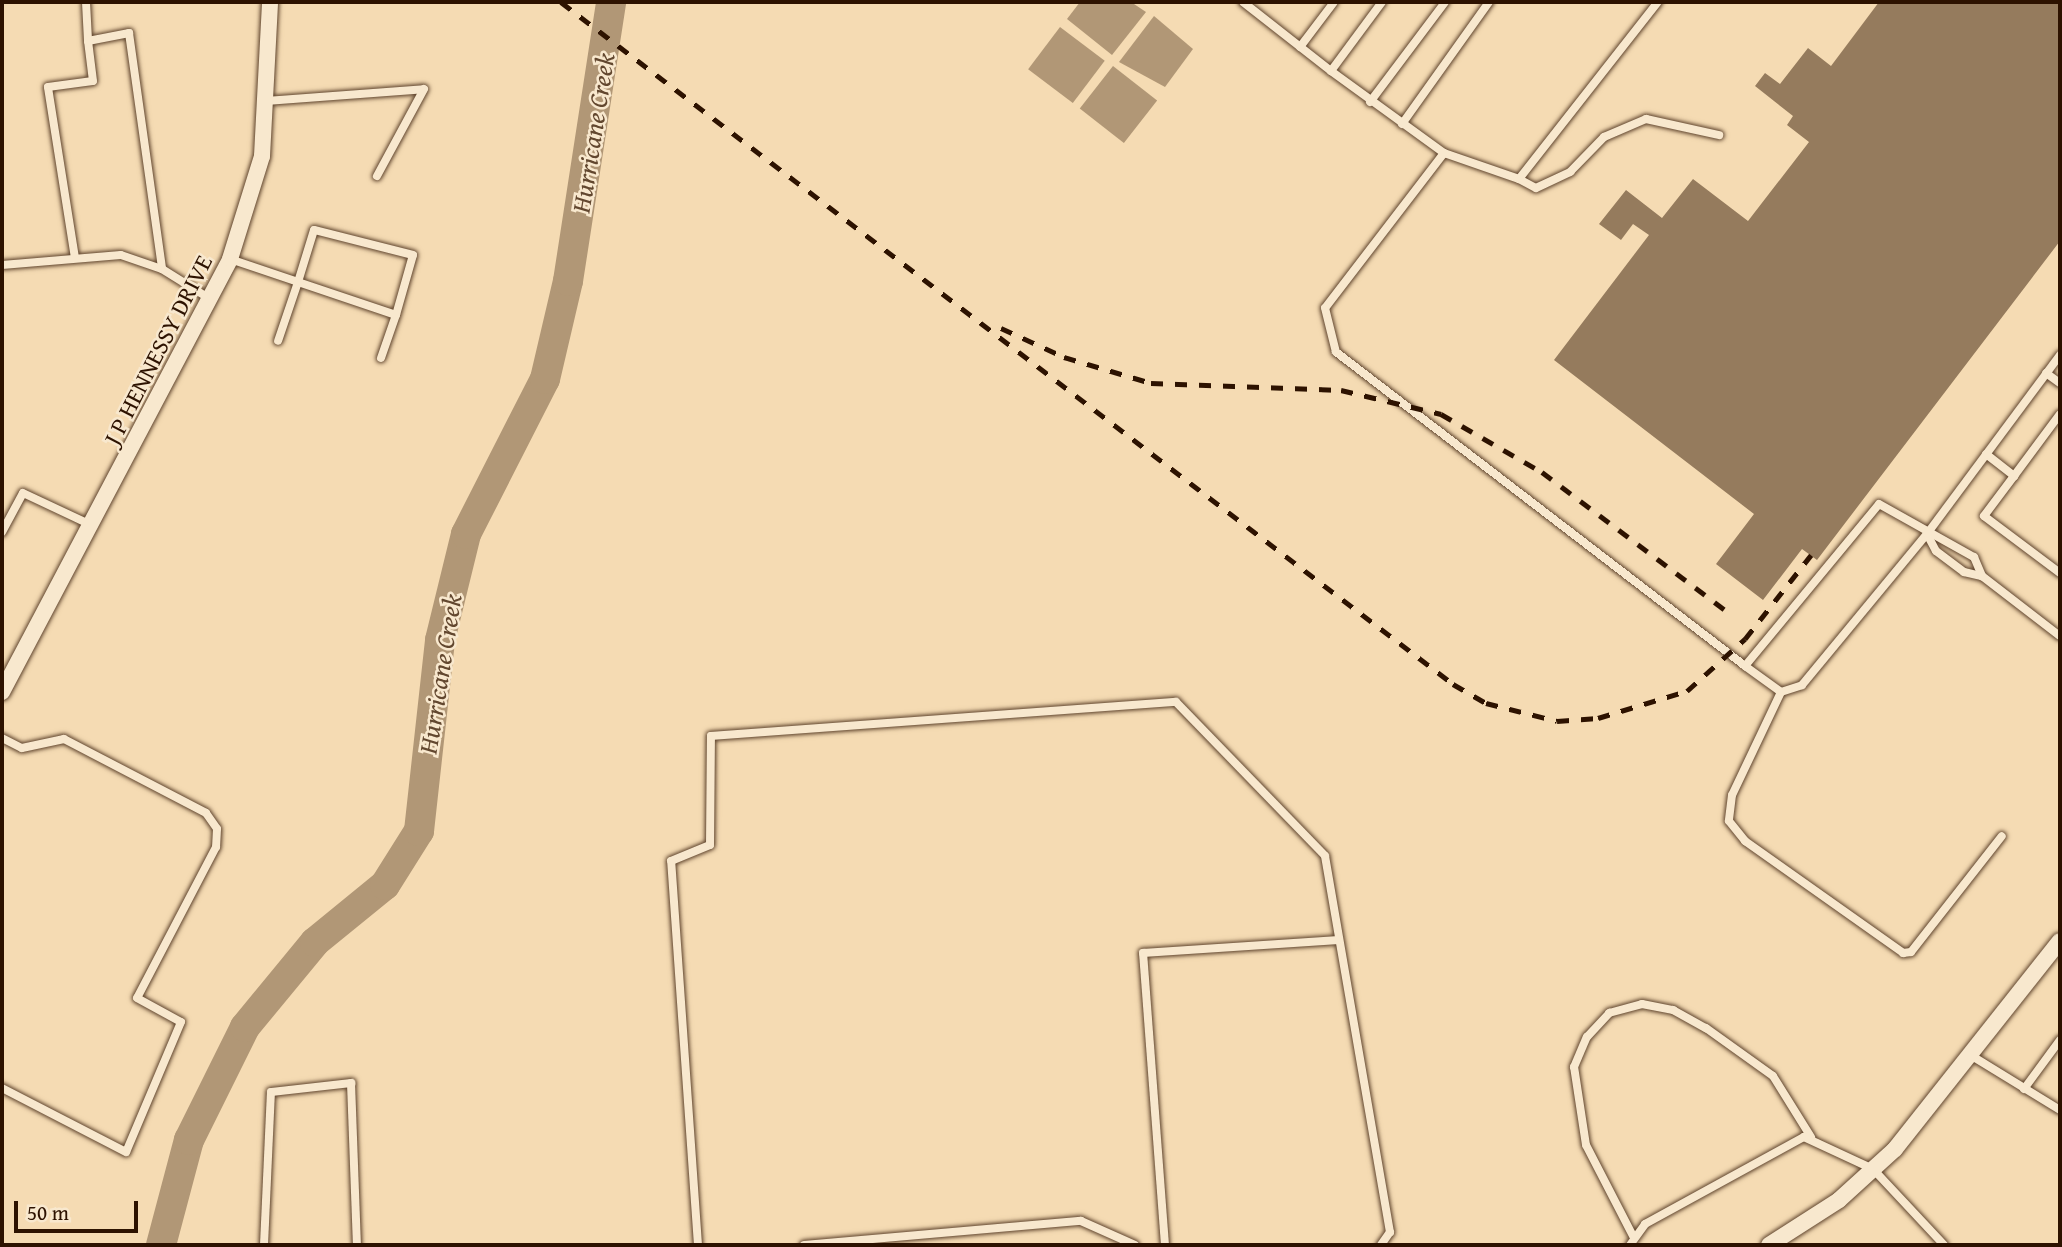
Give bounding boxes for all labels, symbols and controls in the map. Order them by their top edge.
water label: Hurricane Creek [565,51,621,215]
street label: J P HENNESSY DRIVE [98,250,218,450]
water label: Hurricane Creek [412,592,468,756]
scale bar [18,1188,142,1232]
text: 50 m [27,1197,69,1228]

